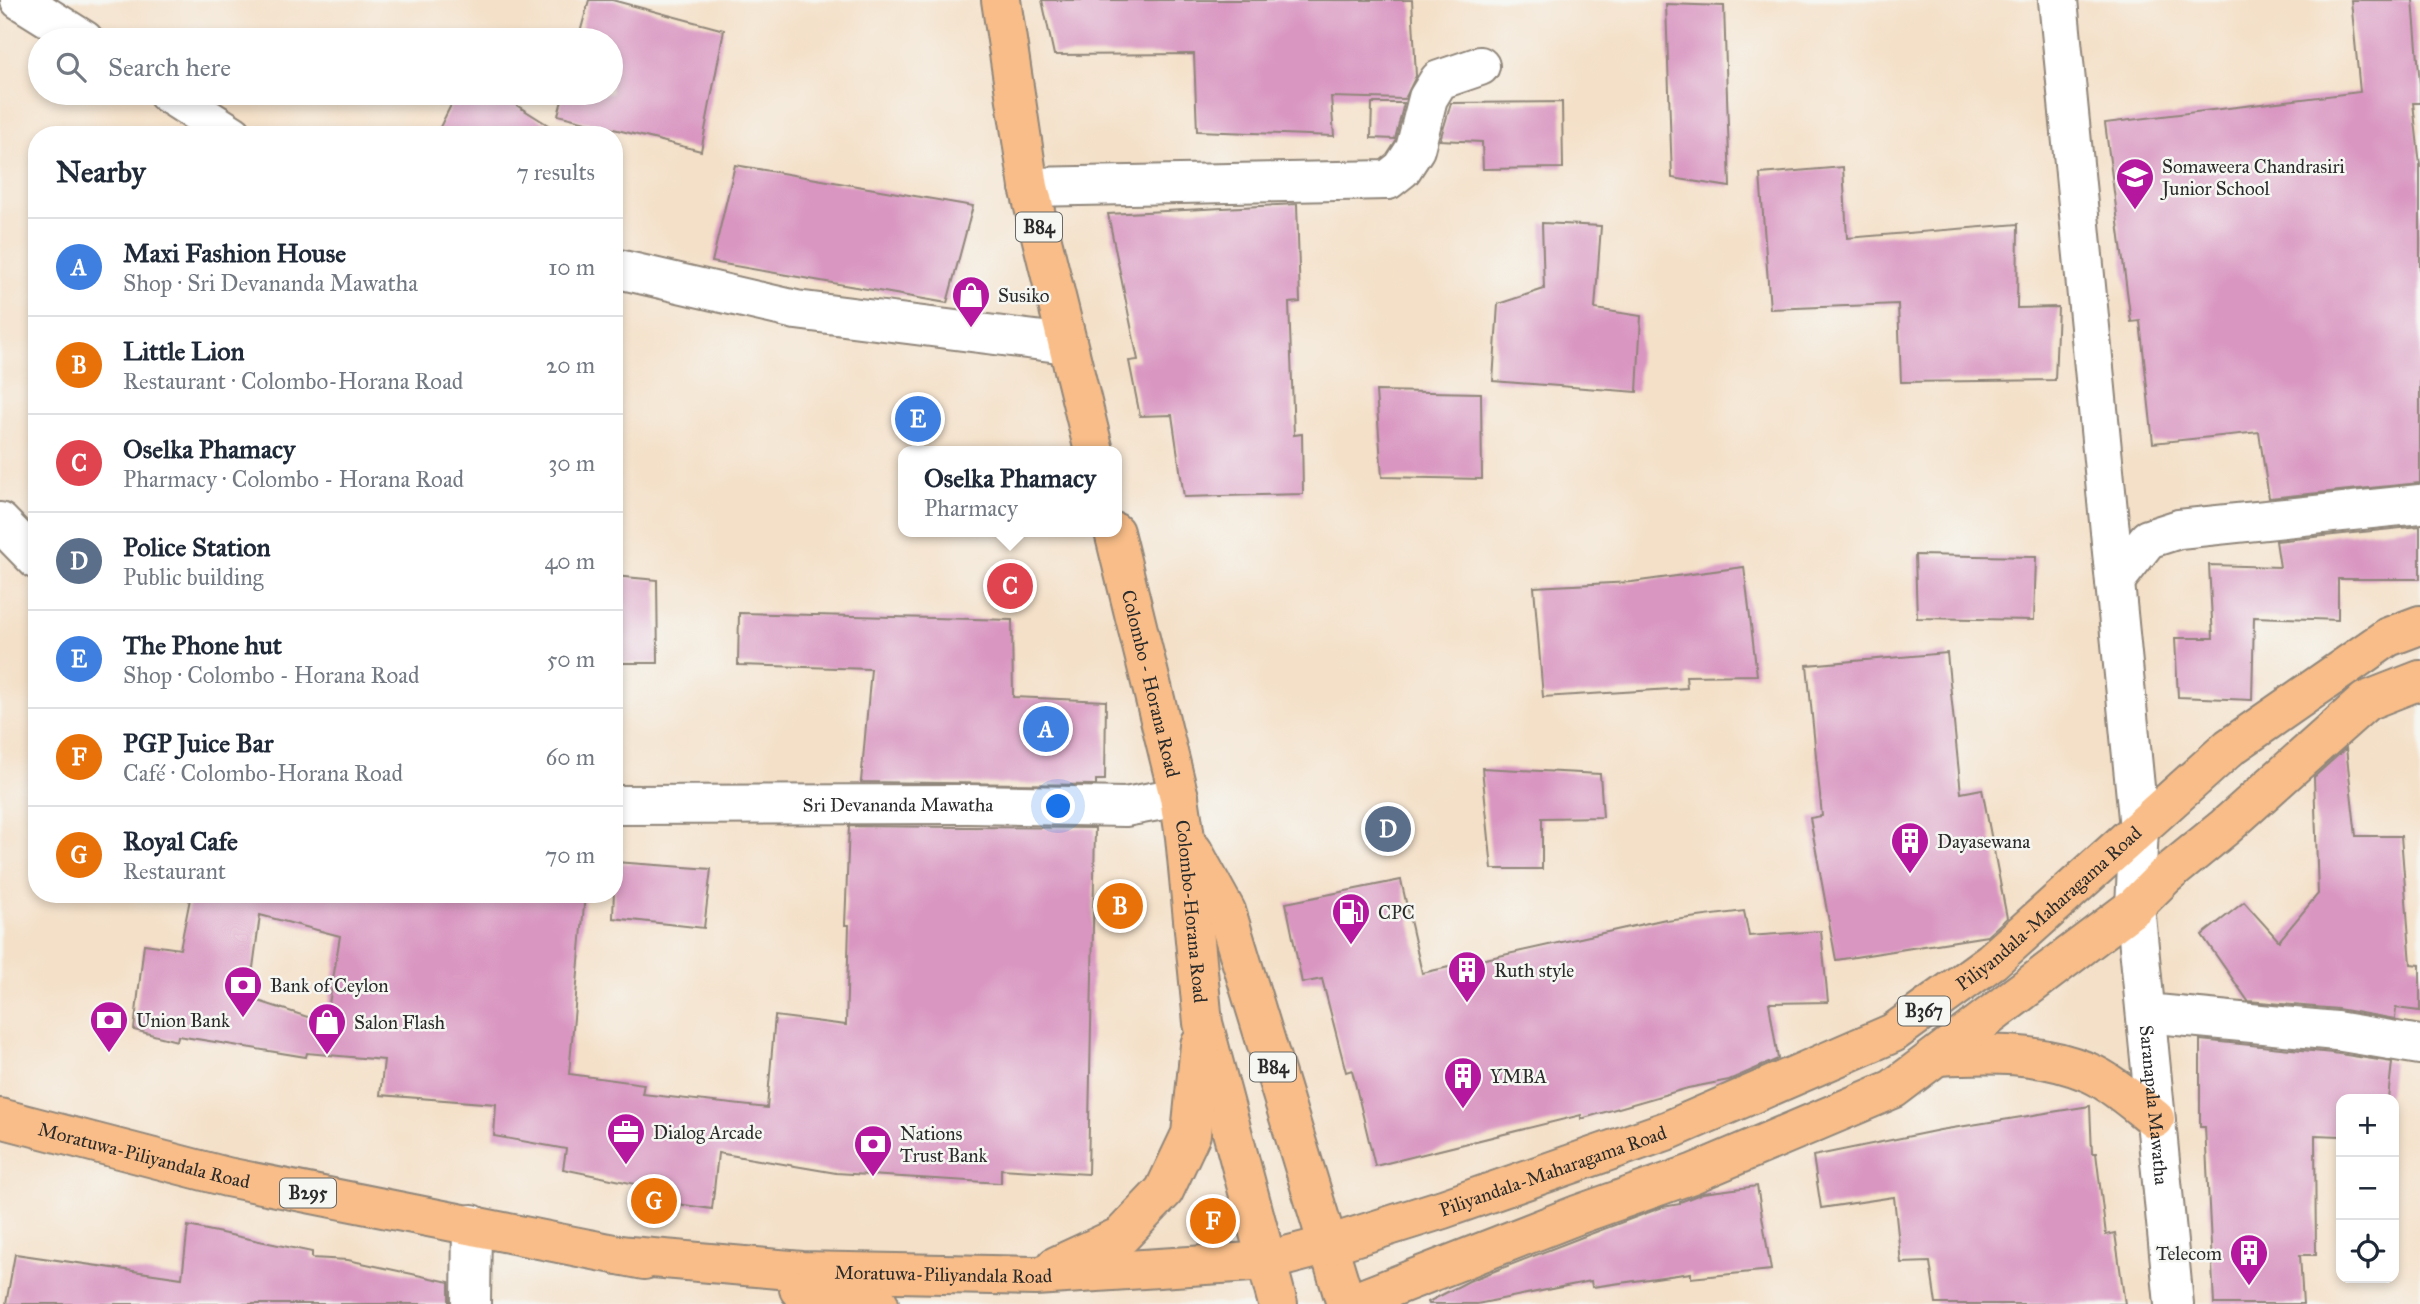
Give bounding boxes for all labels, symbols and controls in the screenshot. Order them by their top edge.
search box [28,28,623,105]
icon: search [52,48,90,86]
text: Search here [108,51,231,83]
text: Nearby [56,154,146,190]
place label: Somaweera Chandrasiri Junior School [2160,155,2345,201]
school or university icon: Somaweera Chandrasiri Junior School [2114,156,2156,211]
text: 7 results [516,158,595,186]
road number: B84 [1016,212,1062,242]
text: Maxi Fashion House [123,237,346,269]
text: A [71,253,87,281]
text: 10 m [548,253,595,281]
text: Shop · Sri Devananda Mawatha [123,269,418,297]
shop icon: Susiko [950,274,992,329]
place label: Susiko [998,284,1050,307]
text: Little Lion [123,335,245,367]
text: B [71,351,87,379]
text: 20 m [546,351,595,379]
text: Restaurant · Colombo-Horana Road [123,367,463,395]
pin: E [895,393,941,445]
text: Oselka Phamacy [123,433,295,465]
popup [898,446,1122,537]
text: C [71,449,87,477]
text: 30 m [548,449,595,477]
text: Oselka Phamacy [924,462,1096,494]
text: Pharmacy · Colombo - Horana Road [123,465,464,493]
text: Pharmacy [924,494,1018,522]
text: Police Station [123,531,271,563]
text: D [70,547,88,575]
text: 40 m [545,547,595,575]
pin: C [987,560,1033,612]
text: Public building [123,563,263,591]
street label: Colombo - Horana Road [1117,587,1185,780]
text: The Phone hut [123,629,282,661]
text: E [71,645,87,673]
text: 50 m [547,645,595,673]
text: Shop · Colombo - Horana Road [123,661,420,689]
pin: A [1023,703,1069,755]
text: PGP Juice Bar [123,727,274,759]
text: F [71,743,87,771]
text: 60 m [546,743,595,771]
text: Café · Colombo-Horana Road [123,759,403,787]
your location [1041,789,1075,823]
street label: Sri Devananda Mawatha [803,792,995,816]
pin: D [1365,803,1411,855]
street label: Colombo-Horana Road [1171,818,1213,1004]
building icon: Dayasewana [1889,820,1931,875]
street label: Piliyandala-Maharagama Road [1951,821,2146,995]
text: Royal Cafe [123,825,238,857]
place label: Dayasewana [1937,830,2031,853]
text: G [71,841,87,869]
text: 70 m [545,841,595,869]
text: Restaurant [123,857,226,885]
pin: B [1097,880,1143,932]
fuel station icon: CPC [1330,891,1372,946]
place label: CPC [1378,901,1415,924]
building icon: Ruth style [1446,949,1488,1004]
place label: Ruth style [1494,959,1574,982]
bank icon: Bank of Ceylon [222,964,264,1019]
place label: Bank of Ceylon [270,974,389,997]
road number: B367 [1898,996,1950,1026]
bank icon: Union Bank [88,999,130,1054]
shop icon: Salon Flash [306,1001,348,1056]
place label: Union Bank [136,1009,230,1032]
place label: Salon Flash [354,1011,446,1034]
street label: Saranapala Mawatha [2135,1024,2174,1187]
road number: B84 [1250,1052,1296,1082]
building icon: YMBA [1442,1055,1484,1110]
place label: YMBA [1490,1065,1547,1088]
map controls [2336,1094,2399,1283]
button: + [2336,1094,2399,1157]
office icon: Dialog Arcade [605,1111,647,1166]
street label: Moratuwa-Piliyandala Road [36,1117,253,1193]
street label: Piliyandala-Maharagama Road [1436,1120,1670,1221]
place label: Dialog Arcade [653,1121,762,1145]
place label: Nations Trust Bank [900,1122,988,1167]
bank icon: Nations Trust Bank [852,1123,894,1178]
button: − [2336,1157,2399,1220]
pin: G [631,1175,677,1227]
road number: B295 [280,1178,336,1208]
pin: F [1190,1195,1236,1247]
button: locate [2336,1220,2399,1283]
building icon: Telecom [2228,1232,2270,1287]
place label: Telecom [2156,1242,2222,1265]
street label: Moratuwa-Piliyandala Road [834,1260,1053,1288]

